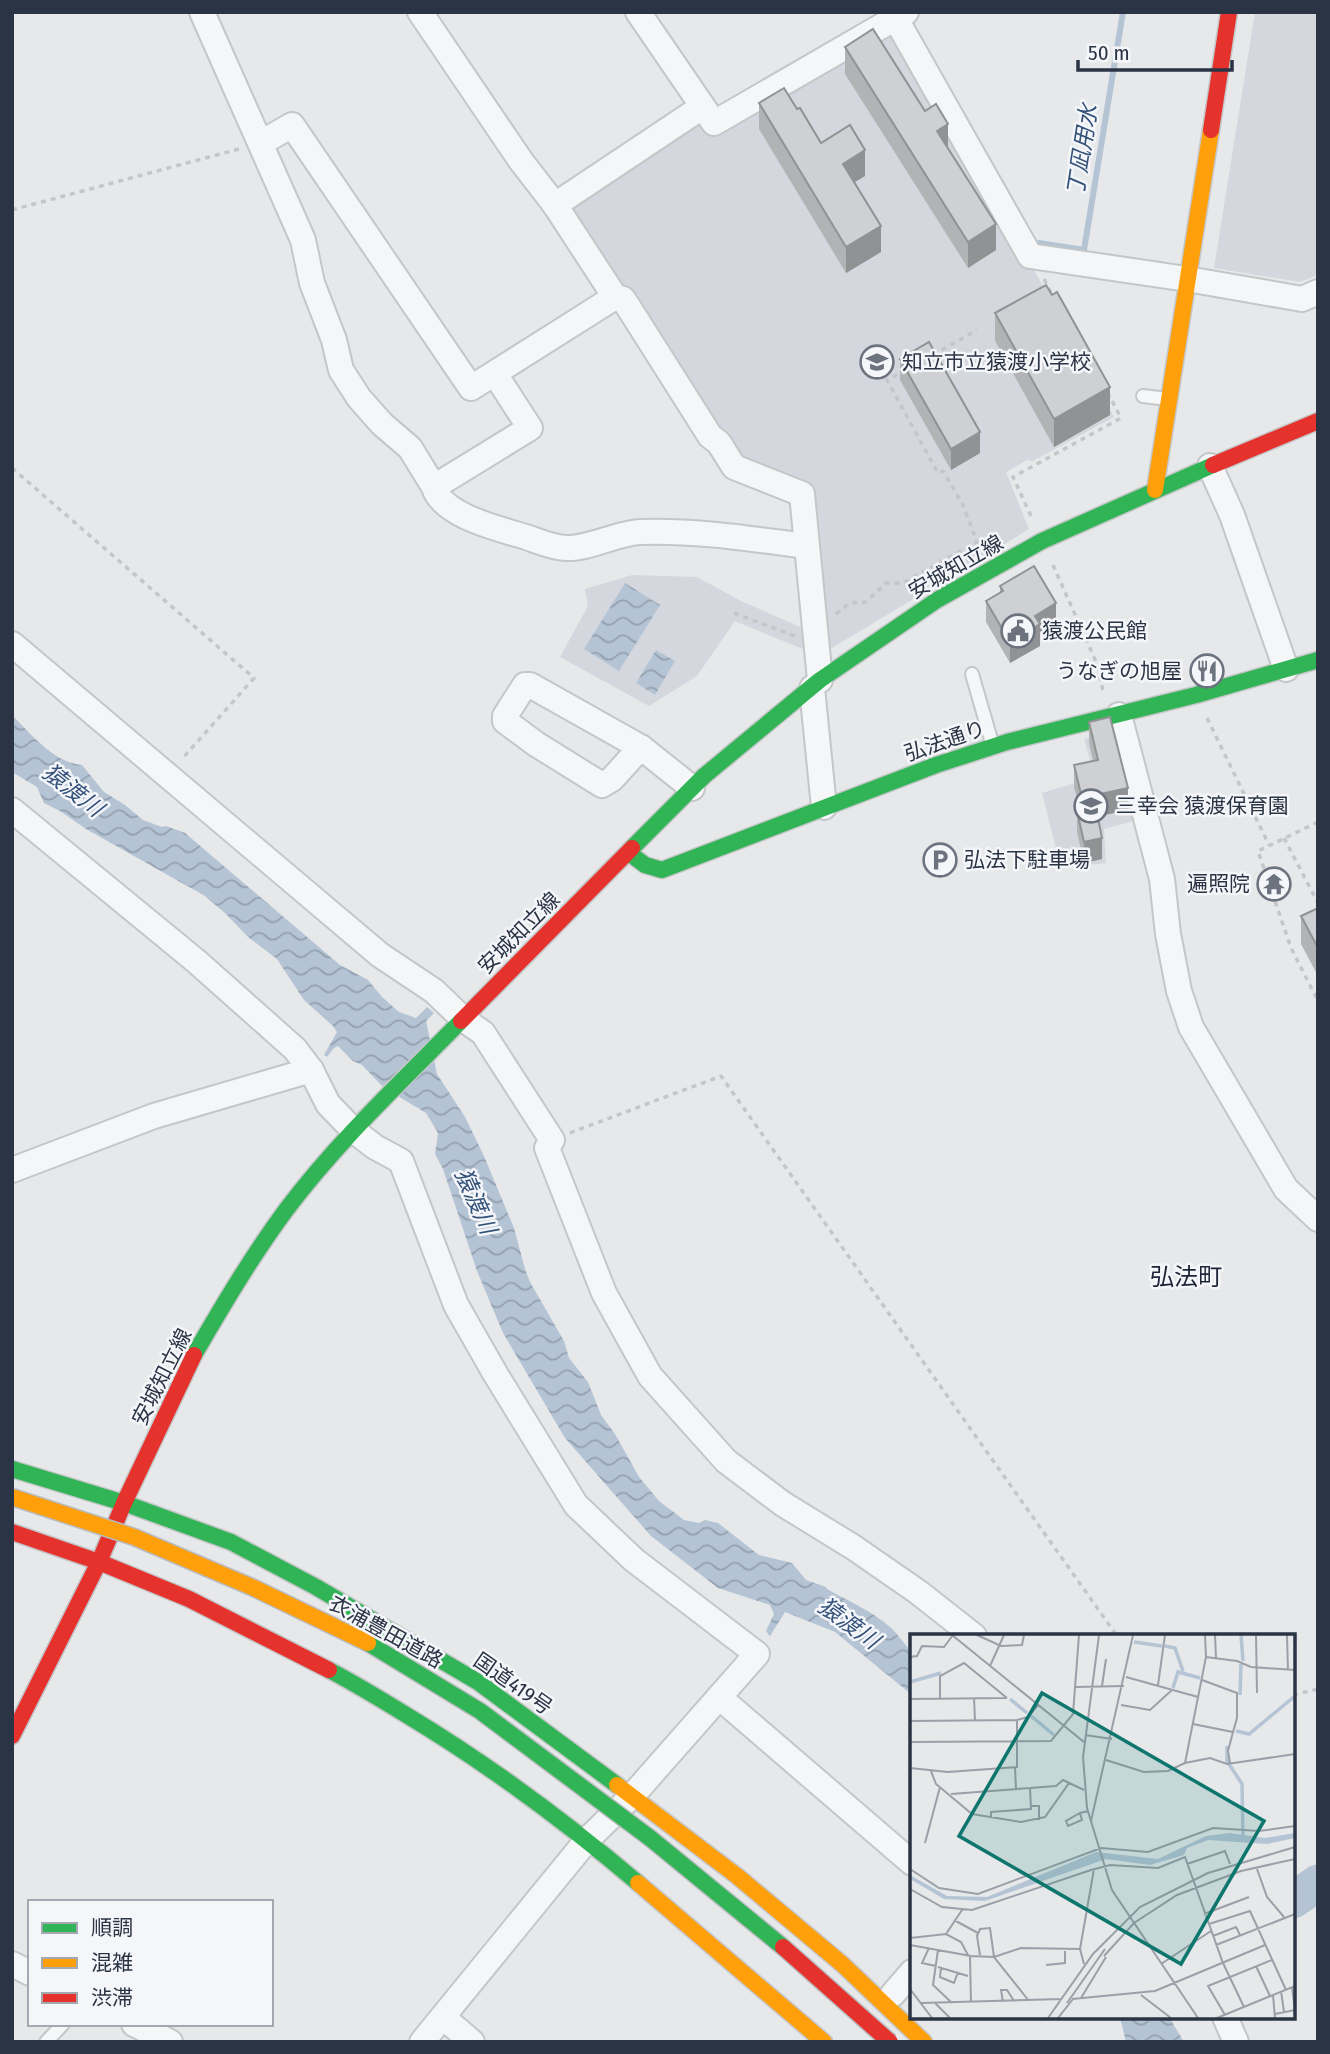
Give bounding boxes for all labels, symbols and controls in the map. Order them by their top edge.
scale bar [1078,28,1232,72]
text: 50 m [1088,40,1130,66]
water label: 丁凪用水 [1061,99,1103,198]
school or university icon: 知立市立猿渡小学校 [858,343,896,381]
place label: 知立市立猿渡小学校 [902,349,1091,375]
street label: 安城知立線 [904,529,1008,605]
public building icon: 猿渡公民館 [999,612,1037,650]
place label: 猿渡公民館 [1042,618,1147,644]
restaurant icon: うなぎの旭屋 [1188,652,1226,690]
place label: うなぎの旭屋 [1056,658,1182,684]
street label: 弘法通り [901,715,989,767]
water label: 猿渡川 [37,758,111,824]
school or university icon: 三幸会 猿渡保育園 [1072,787,1110,825]
place label: 三幸会 猿渡保育園 [1116,793,1289,819]
parking icon: 弘法下駐車場 [921,841,959,879]
place label: 弘法下駐車場 [964,847,1090,873]
temple icon: 遍照院 [1255,865,1293,903]
place label: 遍照院 [1187,871,1250,897]
street label: 安城知立線 [473,887,565,979]
water label: 猿渡川 [449,1164,504,1241]
district label: 弘法町 [1150,1263,1222,1291]
street label: 安城知立線 [127,1324,197,1430]
street label: 衣浦豊田道路 [325,1590,447,1674]
water label: 猿渡川 [813,1591,888,1656]
inset map [910,1634,1295,2019]
street label: 国道419号 [469,1647,557,1721]
legend [28,1900,273,2026]
text: 順調 [91,1915,133,1941]
text: 混雑 [91,1950,133,1976]
text: 渋滞 [91,1985,133,2011]

